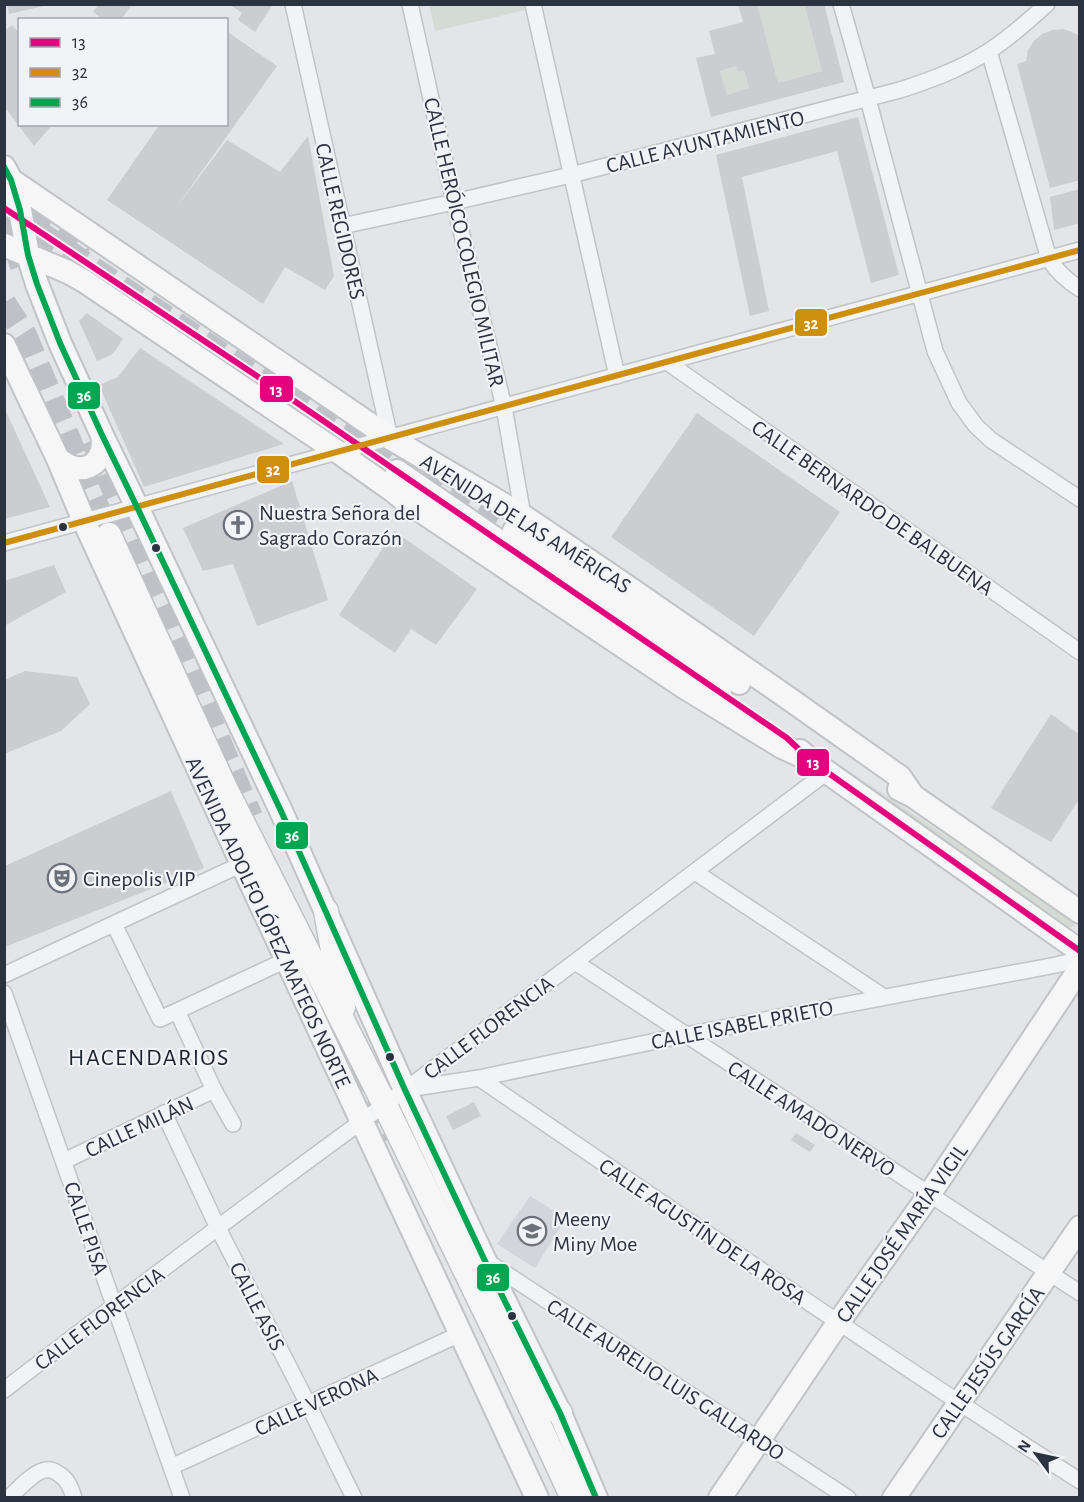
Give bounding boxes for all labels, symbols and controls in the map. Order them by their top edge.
legend [18,18,228,126]
text: 13 [72,34,86,52]
text: 32 [72,64,88,82]
text: 36 [72,94,88,112]
street label: CALLE HERÓICO COLEGIO MILITAR [420,95,509,389]
street label: CALLE AYUNTAMIENTO [604,107,807,177]
street label: CALLE REGIDORES [311,141,369,301]
line badge: 32 [794,308,828,337]
text: 32 [804,316,819,332]
line badge: 13 [259,375,294,403]
line badge: 36 [67,381,101,410]
text: 13 [270,382,282,398]
text: 36 [77,388,92,404]
street label: CALLE BERNARDO DE BALBUENA [748,416,997,600]
street label: AVENIDA DE LAS AMÉRICAS [416,449,635,598]
line badge: 32 [256,455,290,484]
text: 32 [266,462,281,478]
place label: Nuestra Señora del Sagrado Corazón [259,502,421,549]
church icon: Nuestra Señora del Sagrado Corazón [222,509,254,541]
unlabelled marker [57,521,69,533]
unlabelled marker [150,542,162,554]
line badge: 13 [796,748,830,777]
street label: AVENIDA ADOLFO LÓPEZ MATEOS NORTE [182,753,356,1092]
text: 13 [807,755,819,771]
line badge: 36 [275,821,309,850]
text: 36 [285,828,300,844]
theatre icon: Cinepolis VIP [46,862,78,894]
place label: Cinepolis VIP [83,868,196,890]
street label: CALLE FLORENCIA [420,972,558,1084]
street label: CALLE ISABEL PRIETO [649,997,835,1053]
district label: HACENDARIOS [68,1046,230,1070]
unlabelled marker [384,1051,396,1063]
street label: CALLE AMADO NERVO [724,1057,899,1181]
street label: CALLE MILÁN [81,1091,197,1162]
street label: CALLE JOSÉ MARÍA VIGIL [831,1139,972,1327]
street label: CALLE AGUSTÍN DE LA ROSA [595,1154,811,1309]
street label: CALLE PISA [60,1179,112,1278]
place label: Meeny Miny Moe [553,1208,638,1255]
school or university icon: Meeny Miny Moe [516,1215,548,1247]
street label: CALLE ASIS [225,1259,289,1354]
street label: CALLE FLORENCIA [31,1263,169,1375]
line badge: 36 [476,1263,510,1292]
text: 36 [486,1270,501,1286]
street label: CALLE JESÚS GARCÍA [926,1282,1049,1443]
street label: CALLE AURELIO LUIS GALLARDO [543,1295,788,1465]
unlabelled marker [506,1310,518,1322]
street label: CALLE VERONA [251,1364,382,1440]
north arrow [1006,1424,1066,1484]
text: N [1015,1437,1034,1455]

